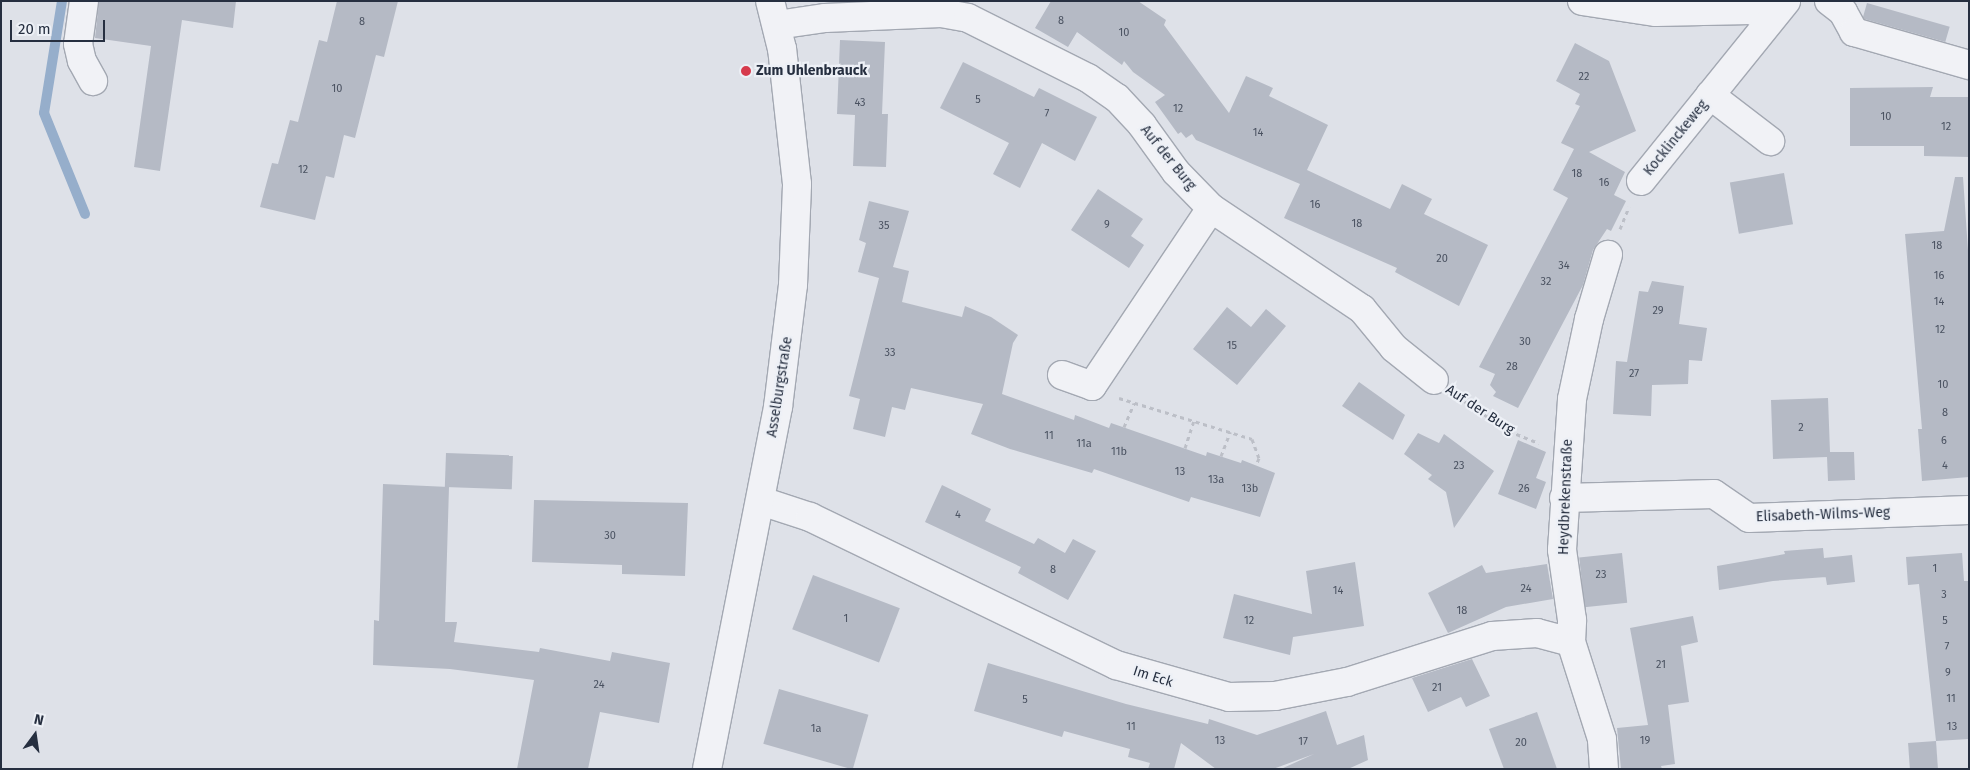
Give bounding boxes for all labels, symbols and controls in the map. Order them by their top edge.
scale bar [12,10,108,42]
house number: 8 [1058,14,1064,28]
house number: 8 [359,15,365,29]
text: 20 m [18,20,51,38]
house number: 10 [1119,26,1129,40]
place label: Zum Uhlenbrauck [756,63,867,79]
marker: Zum Uhlenbrauck [740,65,752,77]
house number: 22 [1579,70,1589,84]
house number: 10 [332,82,342,96]
house number: 5 [975,93,981,107]
house number: 43 [854,96,866,110]
street label: Kocklinckeweg [1640,97,1712,179]
house number: 12 [1173,102,1183,116]
house number: 7 [1045,107,1049,121]
house number: 10 [1881,110,1891,124]
house number: 12 [1941,120,1951,134]
street label: Auf der Burg [1137,122,1199,194]
house number: 14 [1253,126,1263,140]
house number: 12 [298,163,308,177]
house number: 18 [1572,167,1582,181]
house number: 16 [1599,176,1609,190]
house number: 16 [1310,198,1320,212]
house number: 18 [1352,217,1362,231]
house number: 9 [1104,218,1110,232]
house number: 35 [879,219,889,233]
house number: 18 [1932,239,1942,253]
house number: 20 [1436,252,1448,266]
house number: 34 [1558,259,1570,273]
house number: 16 [1934,269,1944,283]
house number: 32 [1541,275,1551,289]
house number: 14 [1934,295,1944,309]
house number: 29 [1652,304,1664,318]
house number: 12 [1935,323,1945,337]
house number: 30 [1519,335,1531,349]
street label: Asselburgstraße [764,336,796,438]
house number: 15 [1227,339,1237,353]
house number: 33 [885,346,895,360]
house number: 28 [1506,360,1518,374]
house number: 27 [1629,367,1639,381]
house number: 10 [1938,378,1948,392]
street label: Auf der Burg [1442,381,1518,439]
house number: 8 [1942,406,1948,420]
house number: 2 [1798,421,1804,435]
house number: 11 [1044,429,1054,443]
house number: 6 [1941,434,1947,448]
house number: 11a [1076,437,1092,451]
street label: Heydbrekenstraße [1556,439,1576,555]
house number: 11b [1111,445,1127,459]
house number: 23 [1454,459,1464,473]
house number: 4 [1942,459,1948,473]
house number: 13 [1175,465,1185,479]
house number: 13a [1208,473,1224,487]
house number: 13b [1242,482,1258,496]
house number: 26 [1518,482,1530,496]
street label: Elisabeth-Wilms-Weg [1756,504,1890,526]
house number: 4 [955,508,961,522]
house number: 30 [604,529,616,543]
house number: 1 [1933,562,1937,576]
house number: 8 [1050,563,1056,577]
house number: 23 [1596,568,1606,582]
house number: 24 [1521,582,1531,596]
house number: 14 [1333,584,1343,598]
house number: 3 [1941,588,1947,602]
house number: 18 [1457,604,1467,618]
house number: 1 [844,612,848,626]
house number: 12 [1244,614,1254,628]
house number: 5 [1942,614,1948,628]
house number: 7 [1945,640,1949,654]
house number: 21 [1656,658,1666,672]
street label: Im Eck [1131,663,1175,691]
house number: 9 [1945,666,1951,680]
house number: 24 [594,678,604,692]
house number: 21 [1432,681,1442,695]
house number: 11 [1946,692,1956,706]
house number: 5 [1022,693,1028,707]
north arrow [10,710,60,760]
text: N [32,711,45,729]
house number: 11 [1126,720,1136,734]
house number: 13 [1947,720,1957,734]
house number: 1a [811,722,821,736]
house number: 13 [1215,734,1225,748]
house number: 19 [1640,734,1650,748]
house number: 17 [1298,735,1308,749]
house number: 20 [1515,736,1527,750]

